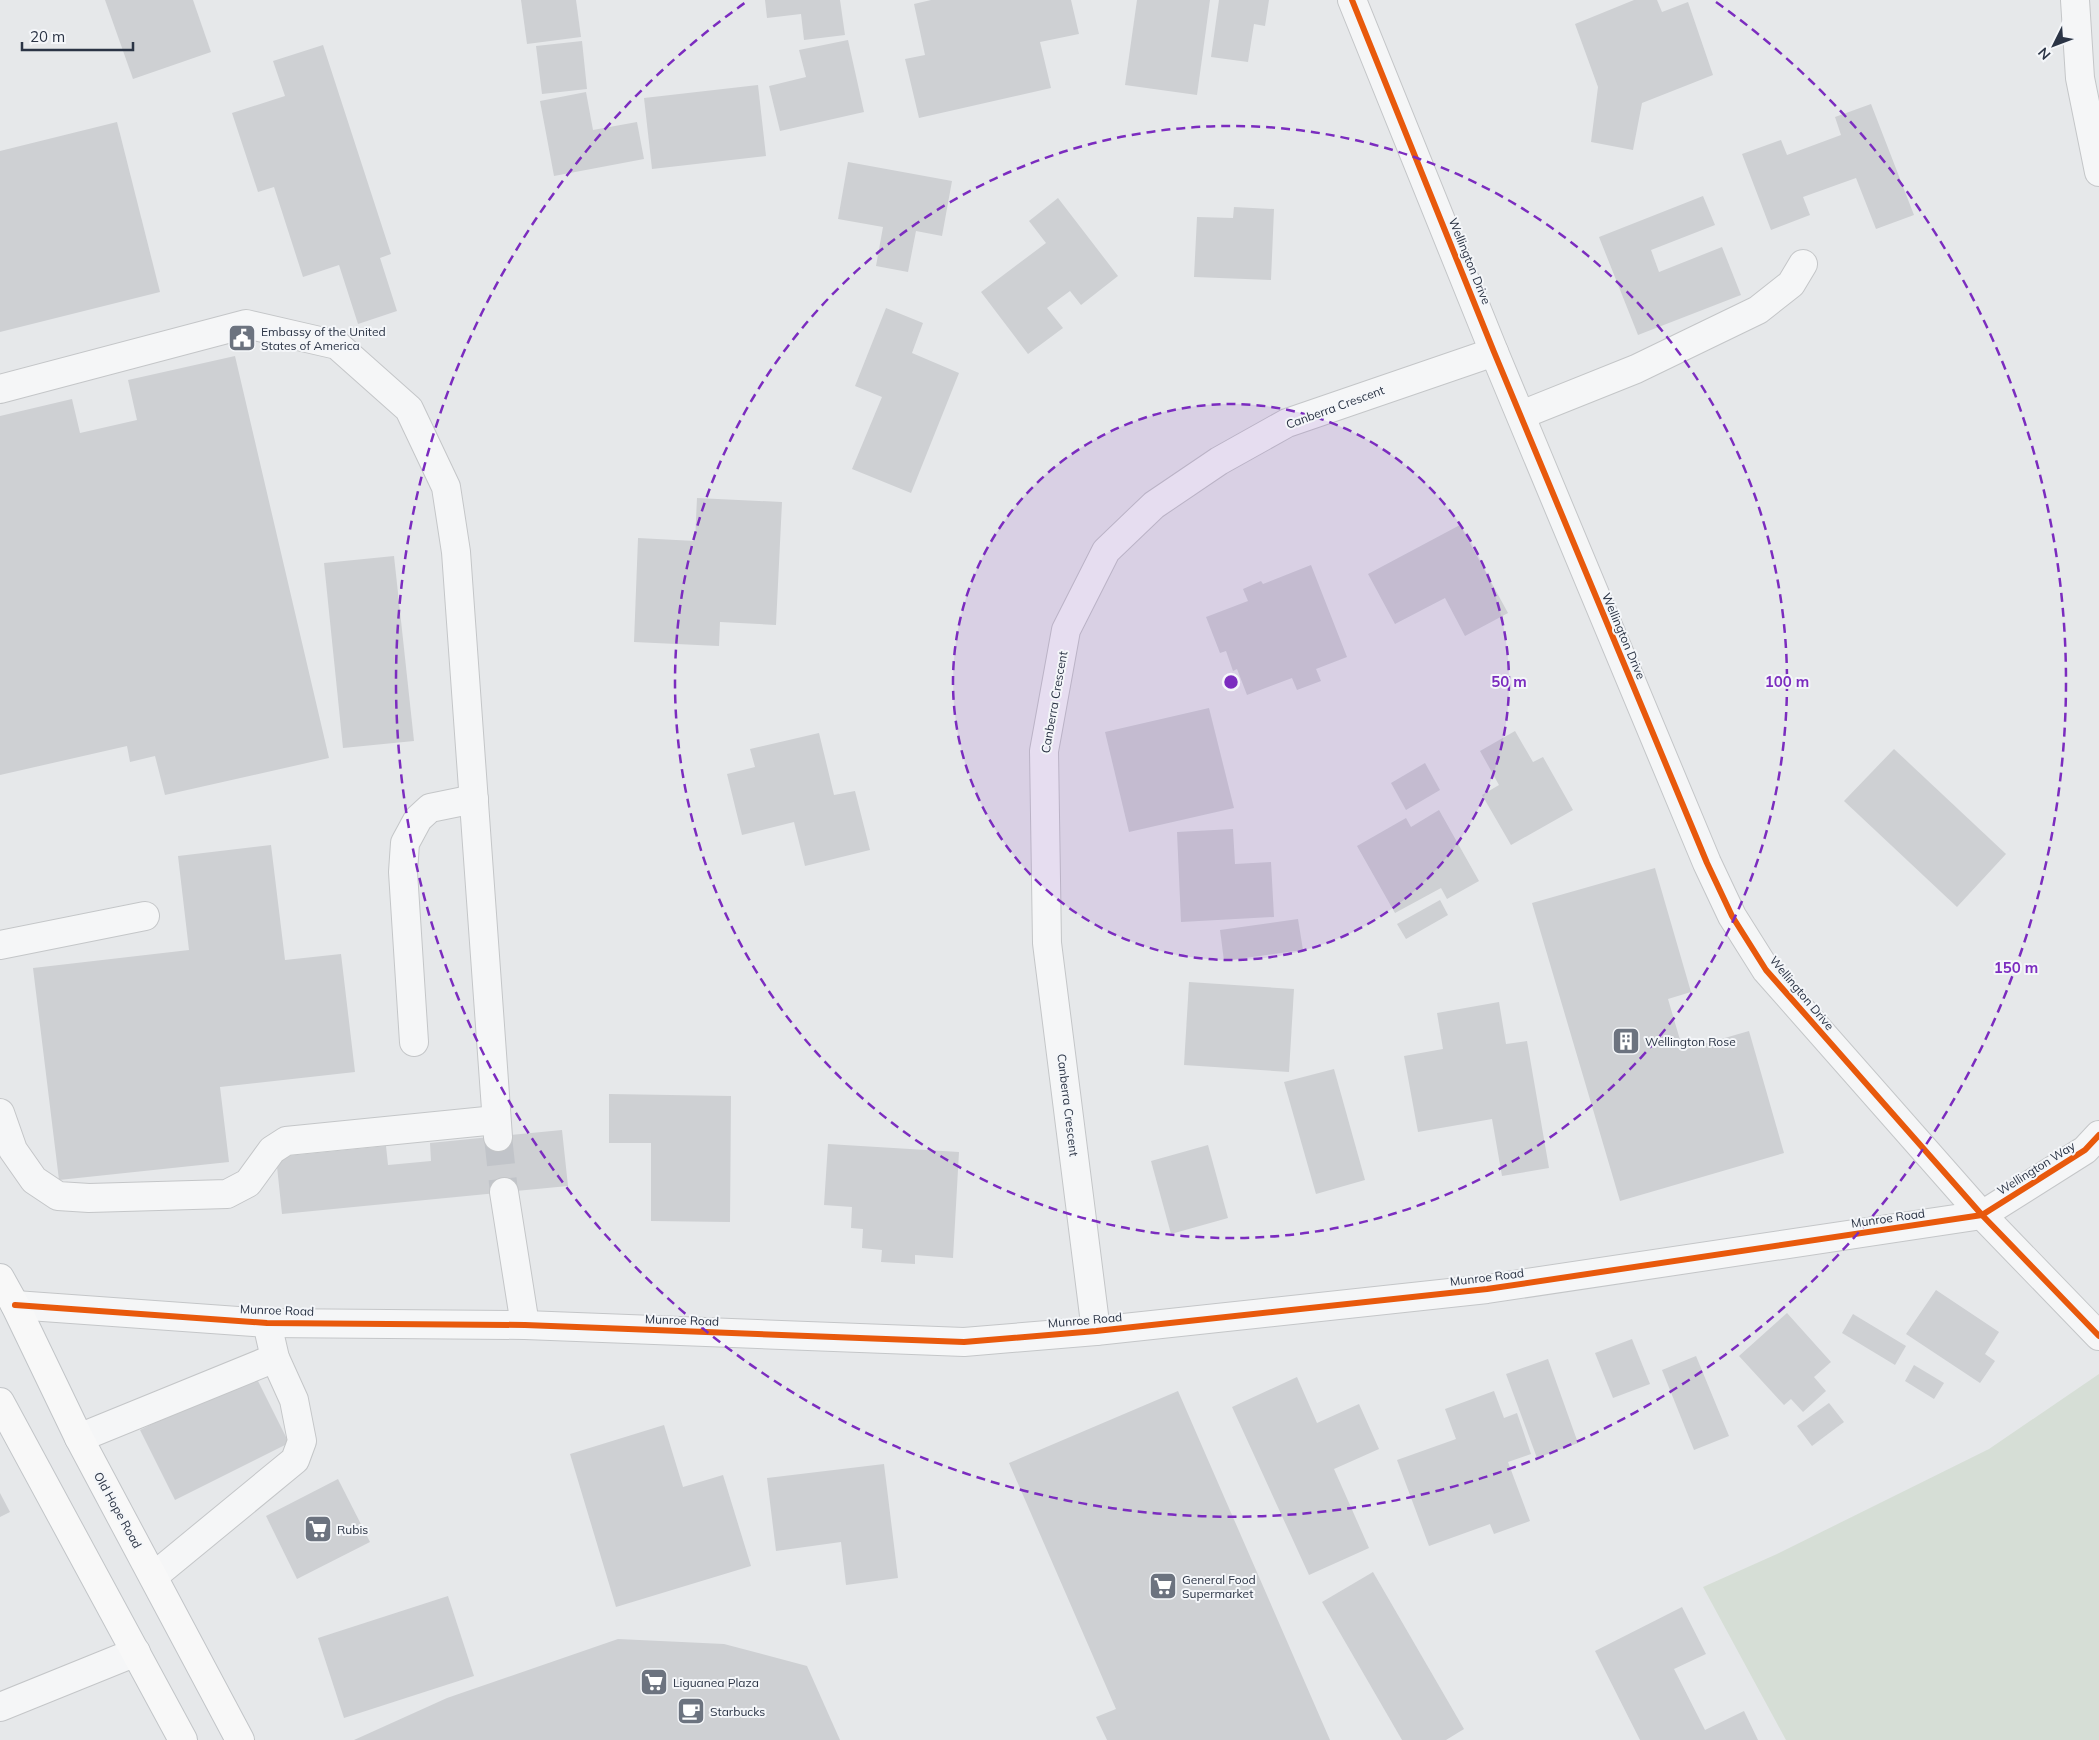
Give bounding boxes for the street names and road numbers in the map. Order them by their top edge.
street label: Wellington Drive [1446,215,1494,307]
street label: Canberra Crescent [1284,382,1386,432]
street label: Wellington Drive [1599,591,1649,681]
street label: Canberra Crescent [1038,650,1070,754]
street label: Wellington Drive [1767,953,1837,1033]
street label: Canberra Crescent [1054,1053,1082,1157]
street label: Wellington Way [1994,1138,2078,1198]
street label: Munroe Road [1850,1205,1926,1231]
street label: Munroe Road [1449,1265,1525,1289]
street label: Munroe Road [240,1301,314,1319]
street label: Munroe Road [1047,1309,1123,1331]
street label: Munroe Road [645,1311,719,1329]
street label: Old Hope Road [91,1469,145,1551]

